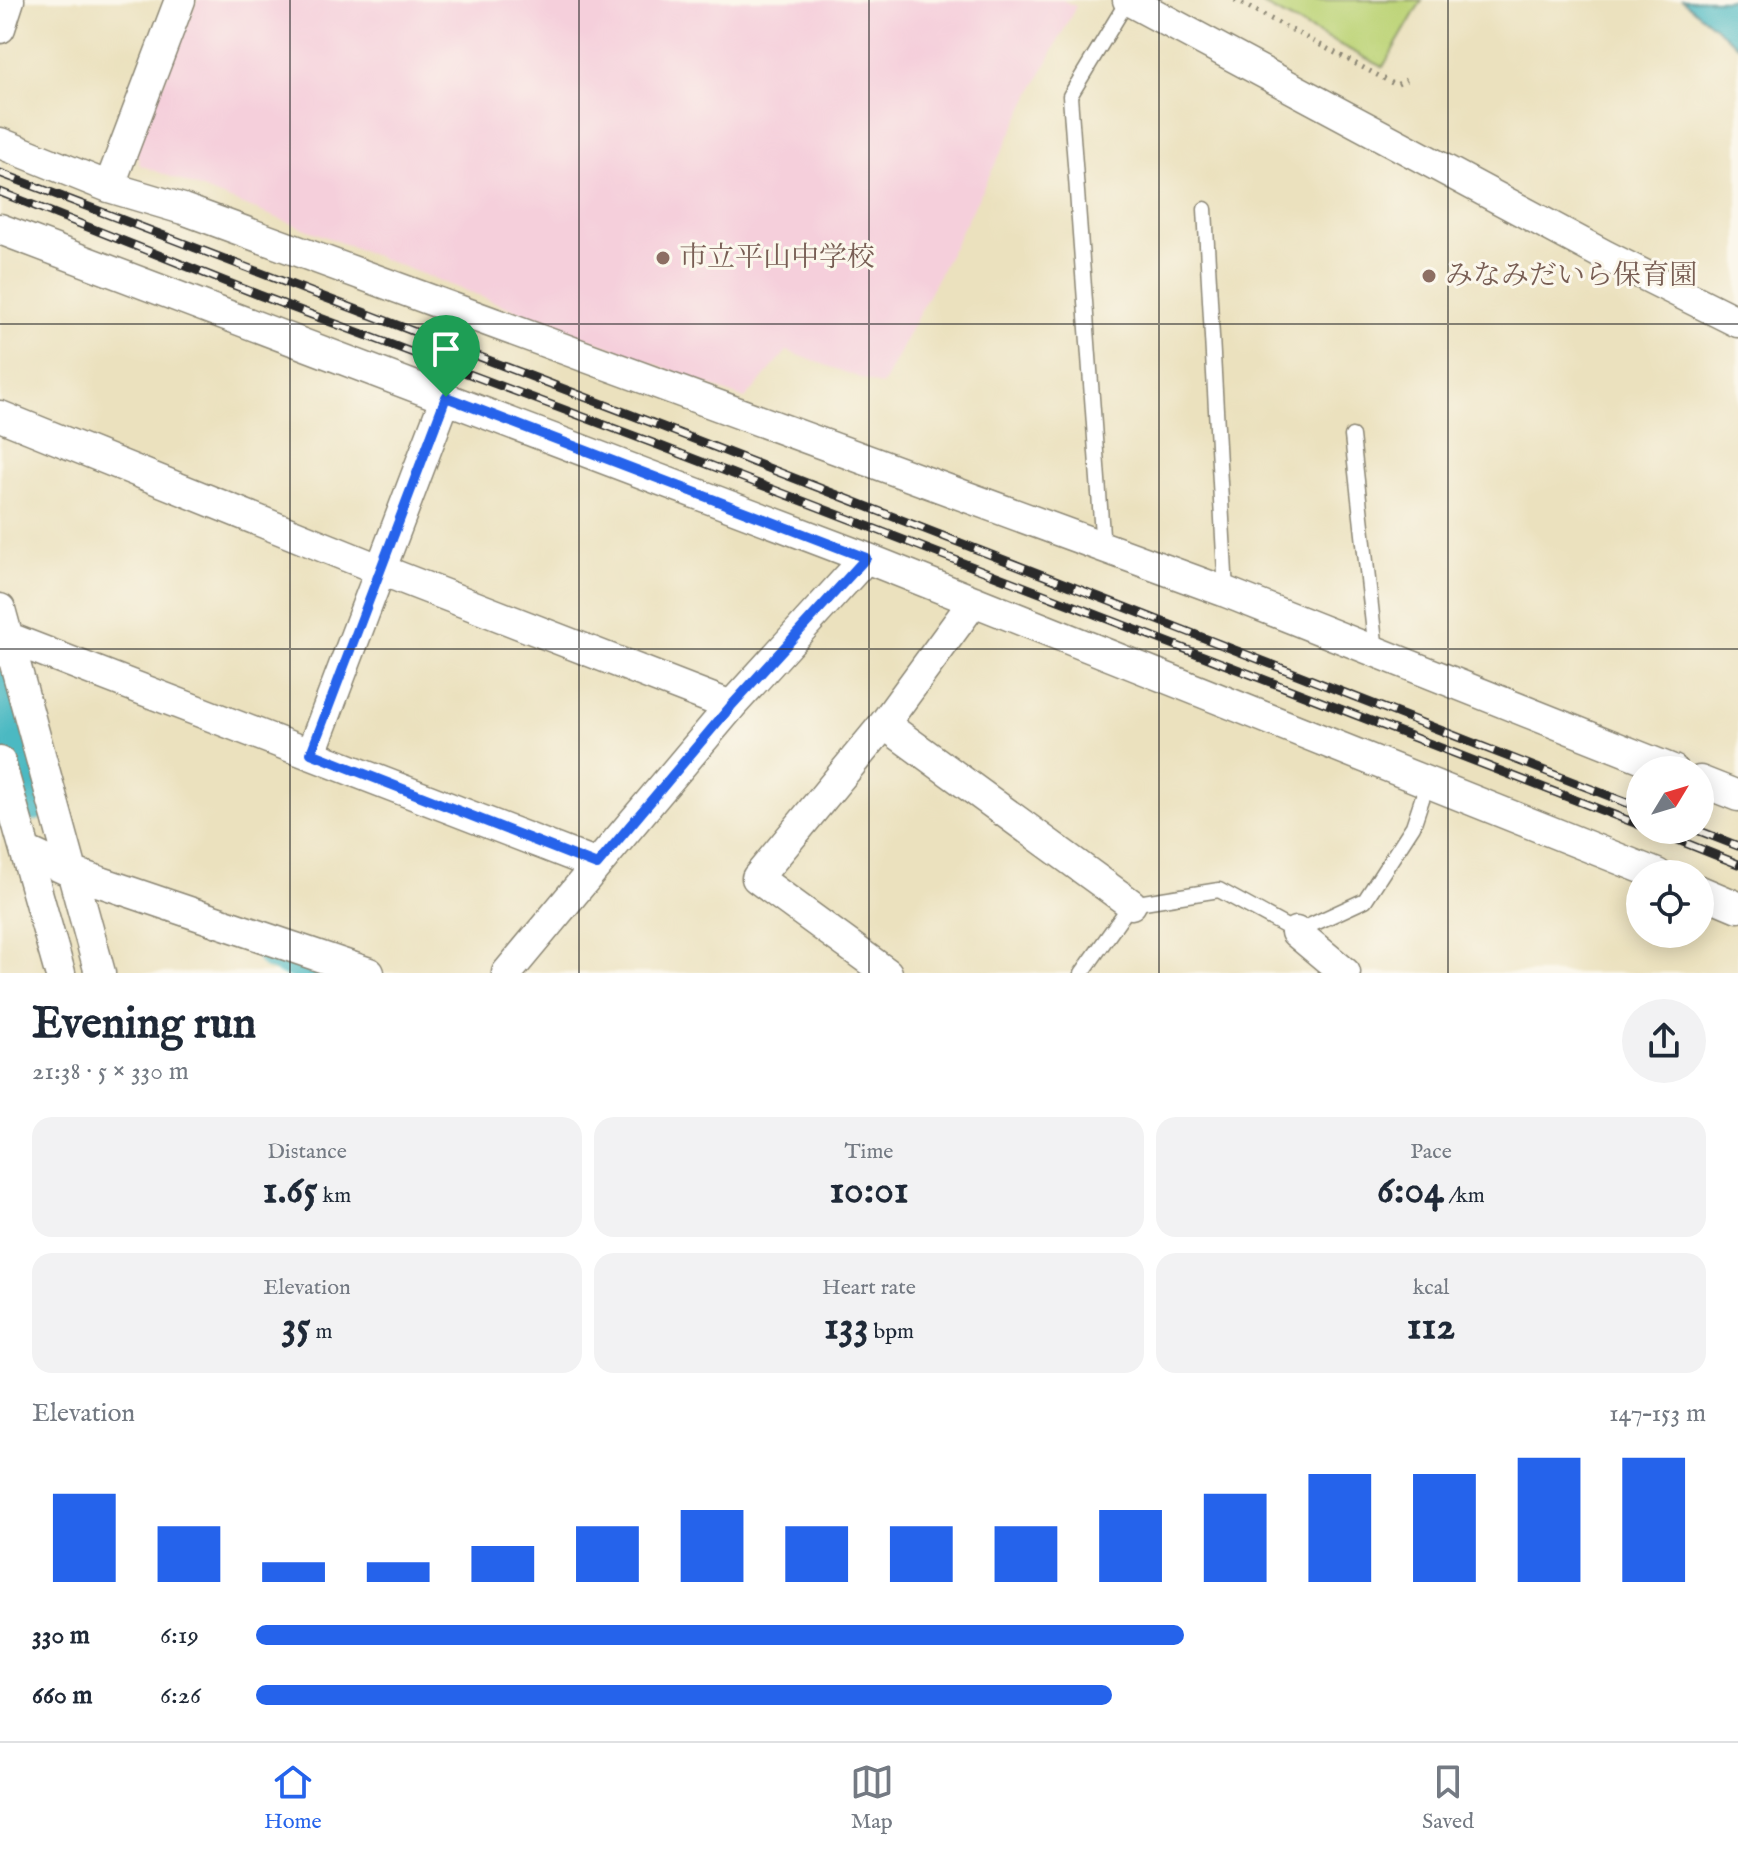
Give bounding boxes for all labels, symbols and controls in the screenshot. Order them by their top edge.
place label: 市立平山中学校 [679,241,875,276]
marker: 市立平山中学校 [654,249,672,267]
place label: みなみだいら保育園 [1445,259,1697,294]
marker: みなみだいら保育園 [1420,267,1438,285]
pin [412,315,480,397]
icon: arrive [424,327,468,371]
north arrow [1626,756,1714,844]
map controls [1626,756,1714,948]
button: locate [1626,860,1714,948]
text: Evening run [32,997,256,1053]
button: share [1622,999,1706,1083]
text: 21:38 · 5 × 330 m [32,1055,189,1088]
text: Distance [267,1138,347,1166]
text: Time [845,1138,893,1166]
text: Pace [1410,1138,1452,1166]
text: 1.65 [263,1166,318,1217]
text: 10:01 [829,1166,909,1217]
text: 6:04 [1377,1166,1444,1217]
text: km [318,1182,351,1210]
text: /km [1444,1182,1485,1210]
text: Elevation [263,1274,351,1302]
text: Heart rate [822,1274,916,1302]
text: kcal [1413,1274,1449,1302]
text: 35 [281,1302,311,1353]
text: 133 [824,1302,869,1353]
text: 112 [1407,1302,1455,1353]
text: m [311,1318,333,1346]
text: bpm [869,1318,914,1346]
text: Elevation [32,1397,135,1430]
text: 147–153 m [1609,1397,1706,1430]
text: 330 m [32,1619,90,1652]
text: 6:19 [160,1619,199,1652]
text: 660 m [32,1679,92,1712]
text: 6:26 [160,1679,201,1712]
tab: Home [264,1760,322,1836]
tab: Map [850,1760,894,1836]
tab: Saved [1422,1760,1474,1836]

